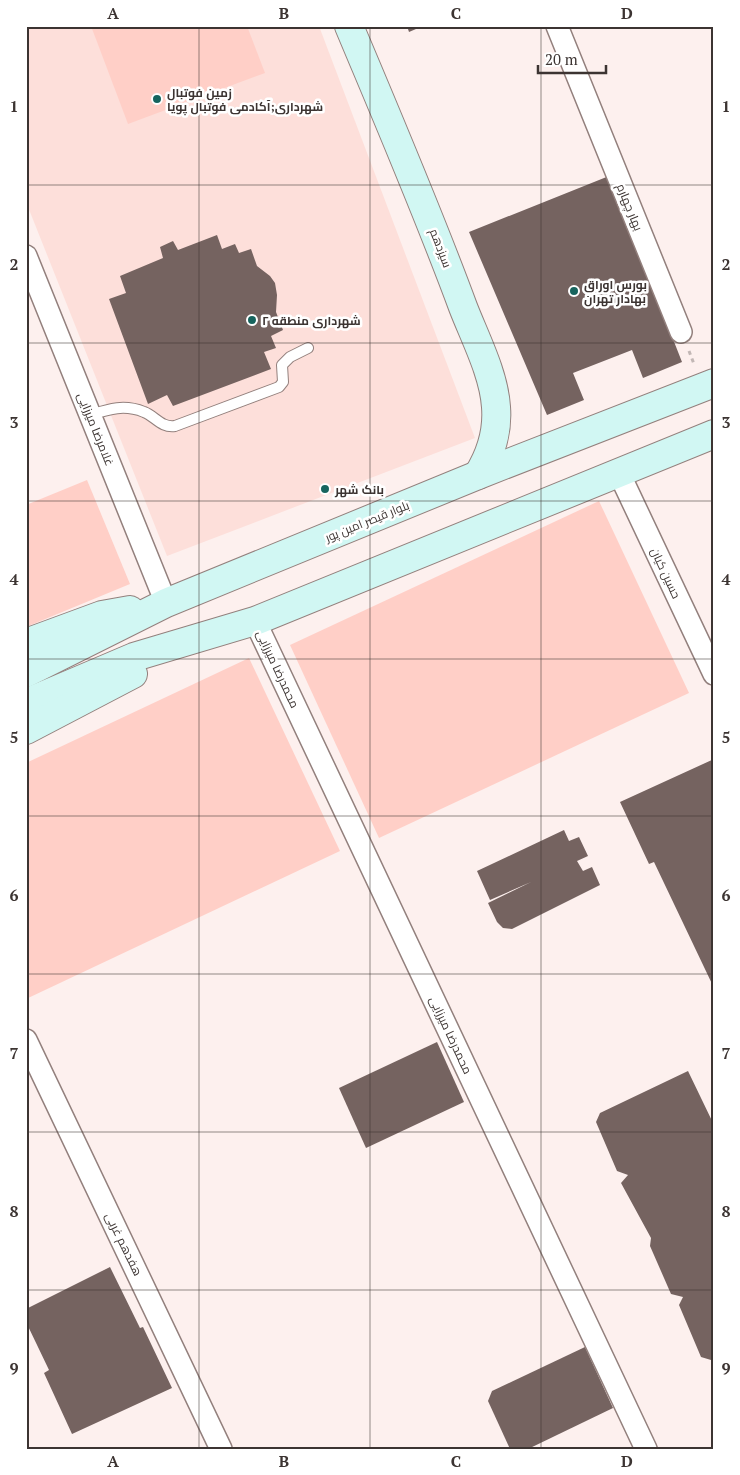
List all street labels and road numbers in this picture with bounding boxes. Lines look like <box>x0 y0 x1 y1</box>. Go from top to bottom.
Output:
street label: بهار چهارم <box>612 181 646 234</box>
street label: سیزدهم <box>426 226 455 270</box>
street label: غلامرضا میرزایی <box>74 390 118 468</box>
street label: بلوار قیصر امین پور <box>322 497 412 547</box>
street label: حسین کیان <box>648 545 684 601</box>
street label: محمدرضا میرزایی <box>253 628 303 710</box>
street label: محمدرضا میرزایی <box>426 994 476 1076</box>
street label: هفدهم غربی <box>101 1210 146 1279</box>

